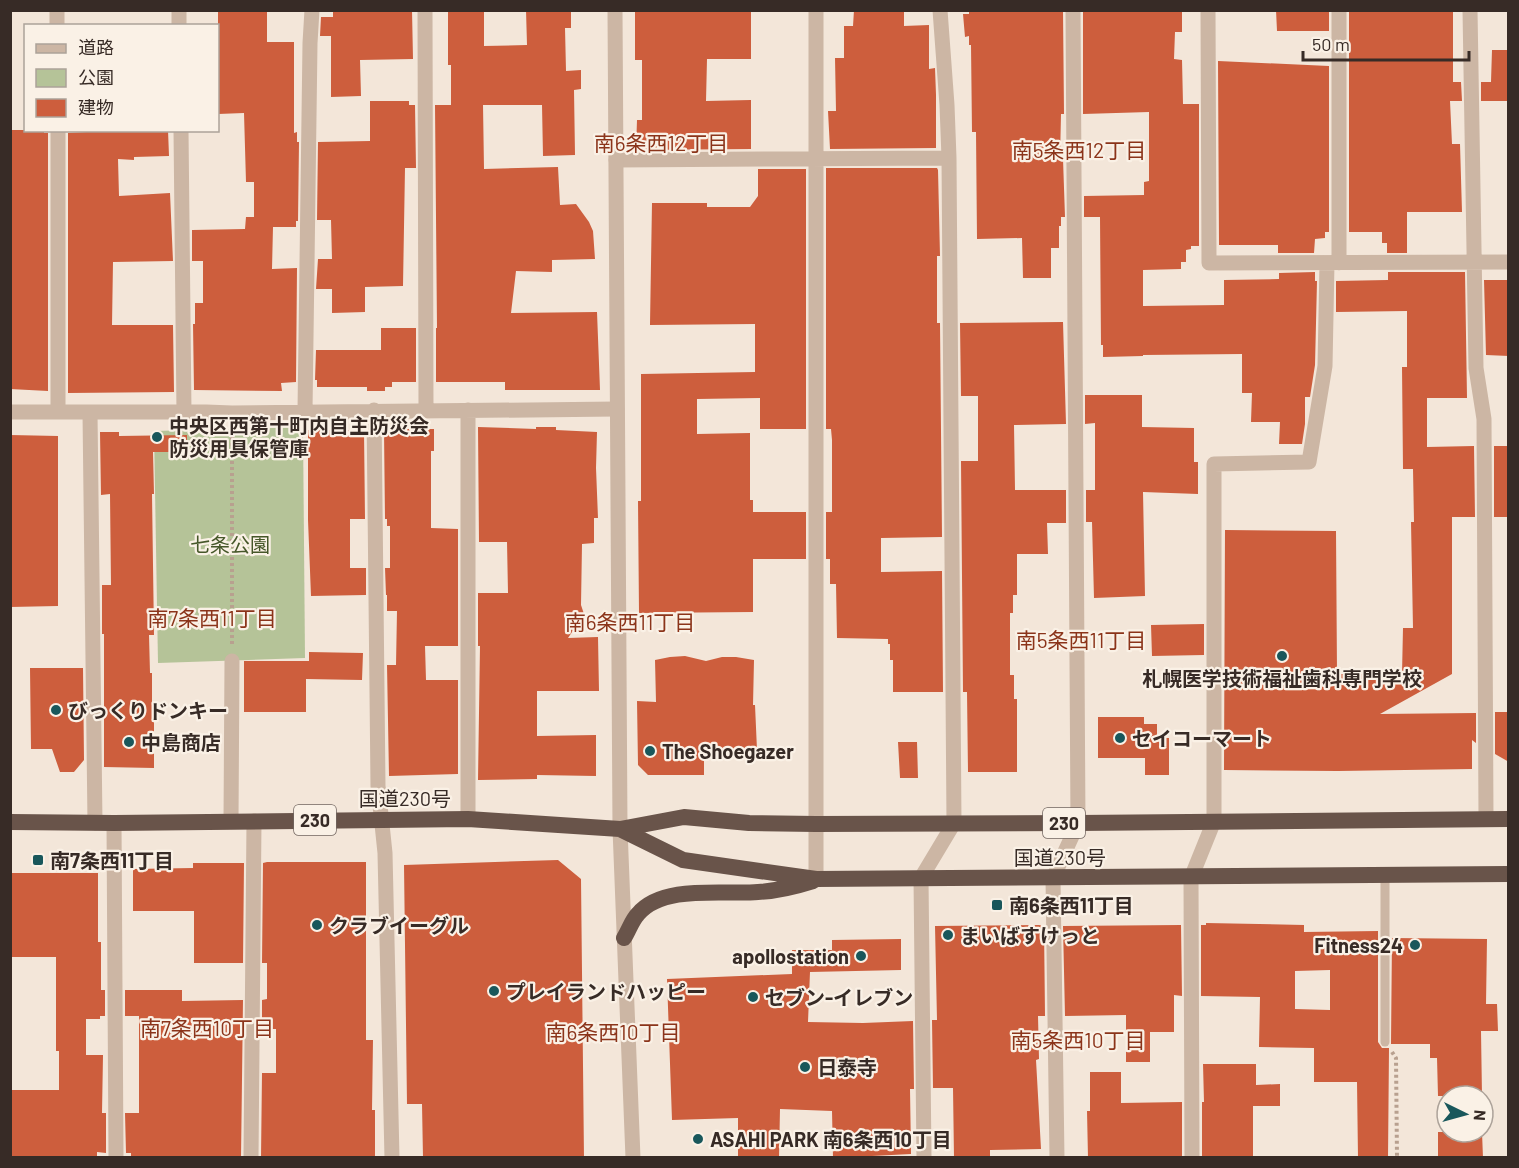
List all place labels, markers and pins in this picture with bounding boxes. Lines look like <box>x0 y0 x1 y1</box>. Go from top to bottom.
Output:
place label: 中央区西第十町内自主防災会 防災用具保管庫 <box>169 413 429 460</box>
marker: 中央区西第十町内自主防災会 防災用具保管庫 <box>150 430 164 444</box>
marker: 札幌医学技術福祉歯科専門学校 <box>1275 649 1289 663</box>
place label: 札幌医学技術福祉歯科専門学校 <box>1142 666 1422 690</box>
place label: びっくりドンキー <box>68 698 228 722</box>
marker: びっくりドンキー <box>49 703 63 717</box>
place label: セイコーマート <box>1132 726 1272 750</box>
place label: 中島商店 <box>141 730 221 754</box>
marker: セイコーマート <box>1113 731 1127 745</box>
marker: 中島商店 <box>122 735 136 749</box>
place label: The Shoegazer <box>662 739 794 763</box>
marker: The Shoegazer <box>643 744 657 758</box>
place label: 南7条西11丁目 <box>50 848 174 872</box>
marker: 南7条西11丁目 <box>31 853 45 867</box>
place label: 南6条西11丁目 <box>1009 893 1134 917</box>
marker: 南6条西11丁目 <box>990 898 1004 912</box>
place label: クラブイーグル <box>329 913 469 937</box>
marker: クラブイーグル <box>310 918 324 932</box>
place label: まいばすけっと <box>960 923 1100 947</box>
marker: まいばすけっと <box>941 928 955 942</box>
place label: Fitness24 <box>1314 933 1403 957</box>
marker: Fitness24 <box>1408 938 1422 952</box>
place label: apollostation <box>732 944 849 968</box>
marker: apollostation <box>854 949 868 963</box>
place label: プレイランドハッピー <box>506 979 706 1003</box>
marker: プレイランドハッピー <box>487 984 501 998</box>
place label: セブン-イレブン <box>765 985 913 1009</box>
marker: セブン-イレブン <box>746 990 760 1004</box>
place label: 日泰寺 <box>817 1055 877 1079</box>
marker: 日泰寺 <box>798 1060 812 1074</box>
place label: ASAHI PARK 南6条西10丁目 <box>710 1127 952 1151</box>
marker: ASAHI PARK 南6条西10丁目 <box>691 1132 705 1146</box>

